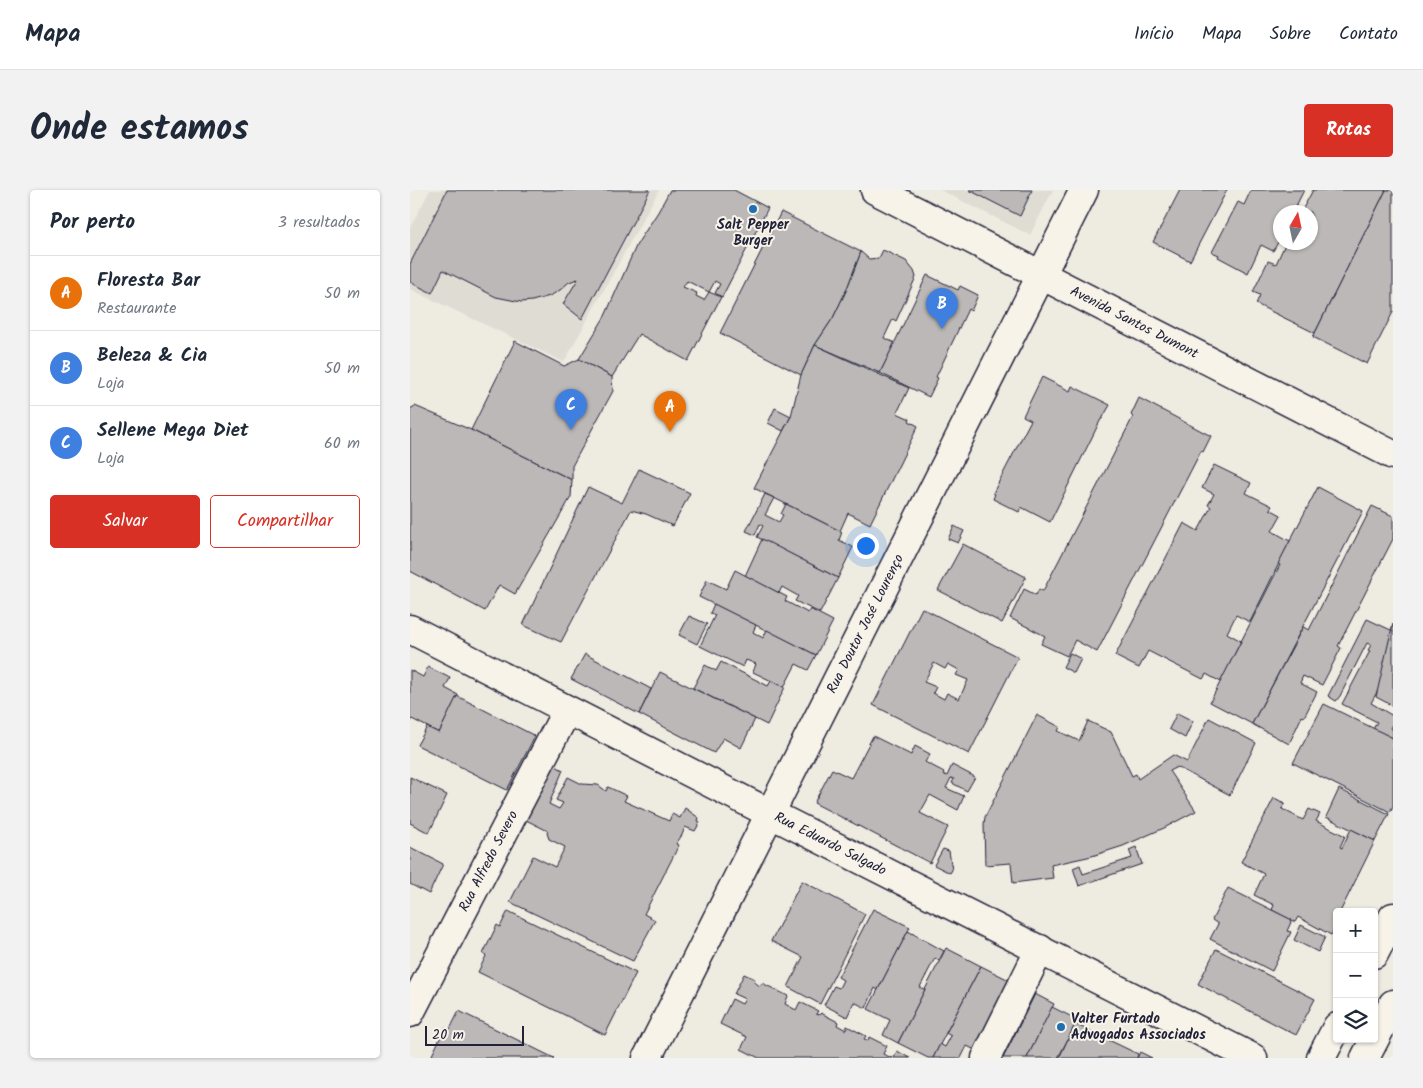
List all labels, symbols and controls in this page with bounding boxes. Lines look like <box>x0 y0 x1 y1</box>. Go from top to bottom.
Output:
text: Mapa <box>25 15 81 54</box>
text: Início <box>1134 20 1174 49</box>
text: Mapa <box>1202 20 1242 49</box>
text: Sobre <box>1270 20 1311 49</box>
text: Contato <box>1339 20 1398 49</box>
text: Onde estamos <box>30 102 249 158</box>
button: Rotas <box>1304 104 1393 157</box>
marker: Salt Pepper Burger <box>747 203 759 215</box>
north arrow <box>1273 205 1318 250</box>
text: Por perto <box>50 206 135 239</box>
text: 3 resultados <box>278 210 360 235</box>
place label: Salt Pepper Burger <box>717 214 790 252</box>
text: Floresta Bar <box>97 266 200 296</box>
street label: Avenida Santos Dumont <box>1066 280 1203 365</box>
text: A <box>61 281 71 306</box>
text: 50 m <box>324 281 360 306</box>
pin: B <box>926 288 958 329</box>
text: Restaurante <box>97 296 176 321</box>
text: Beleza & Cia <box>97 341 207 371</box>
text: B <box>61 356 71 381</box>
text: 50 m <box>324 356 360 381</box>
text: Loja <box>97 371 125 396</box>
pin: C <box>555 389 587 430</box>
pin: A <box>654 391 686 432</box>
text: Sellene Mega Diet <box>97 416 248 446</box>
text: C <box>61 431 71 456</box>
text: 60 m <box>324 431 360 456</box>
text: Loja <box>97 446 125 471</box>
button: Salvar <box>50 495 200 548</box>
button: Compartilhar <box>210 495 360 548</box>
your location <box>853 533 879 559</box>
street label: Rua Doutor José Lourenço <box>821 550 910 697</box>
street label: Rua Eduardo Salgado <box>770 806 890 882</box>
street label: Rua Alfredo Severo <box>453 807 524 916</box>
map controls <box>1333 908 1378 1043</box>
button: + <box>1333 908 1378 953</box>
button: − <box>1333 953 1378 998</box>
button: layers <box>1333 998 1378 1043</box>
place label: Valter Furtado Advogados Associados <box>1071 1008 1206 1046</box>
marker: Valter Furtado Advogados Associados <box>1055 1021 1067 1033</box>
scale bar <box>425 1023 524 1046</box>
text: 20 m <box>432 1024 464 1046</box>

